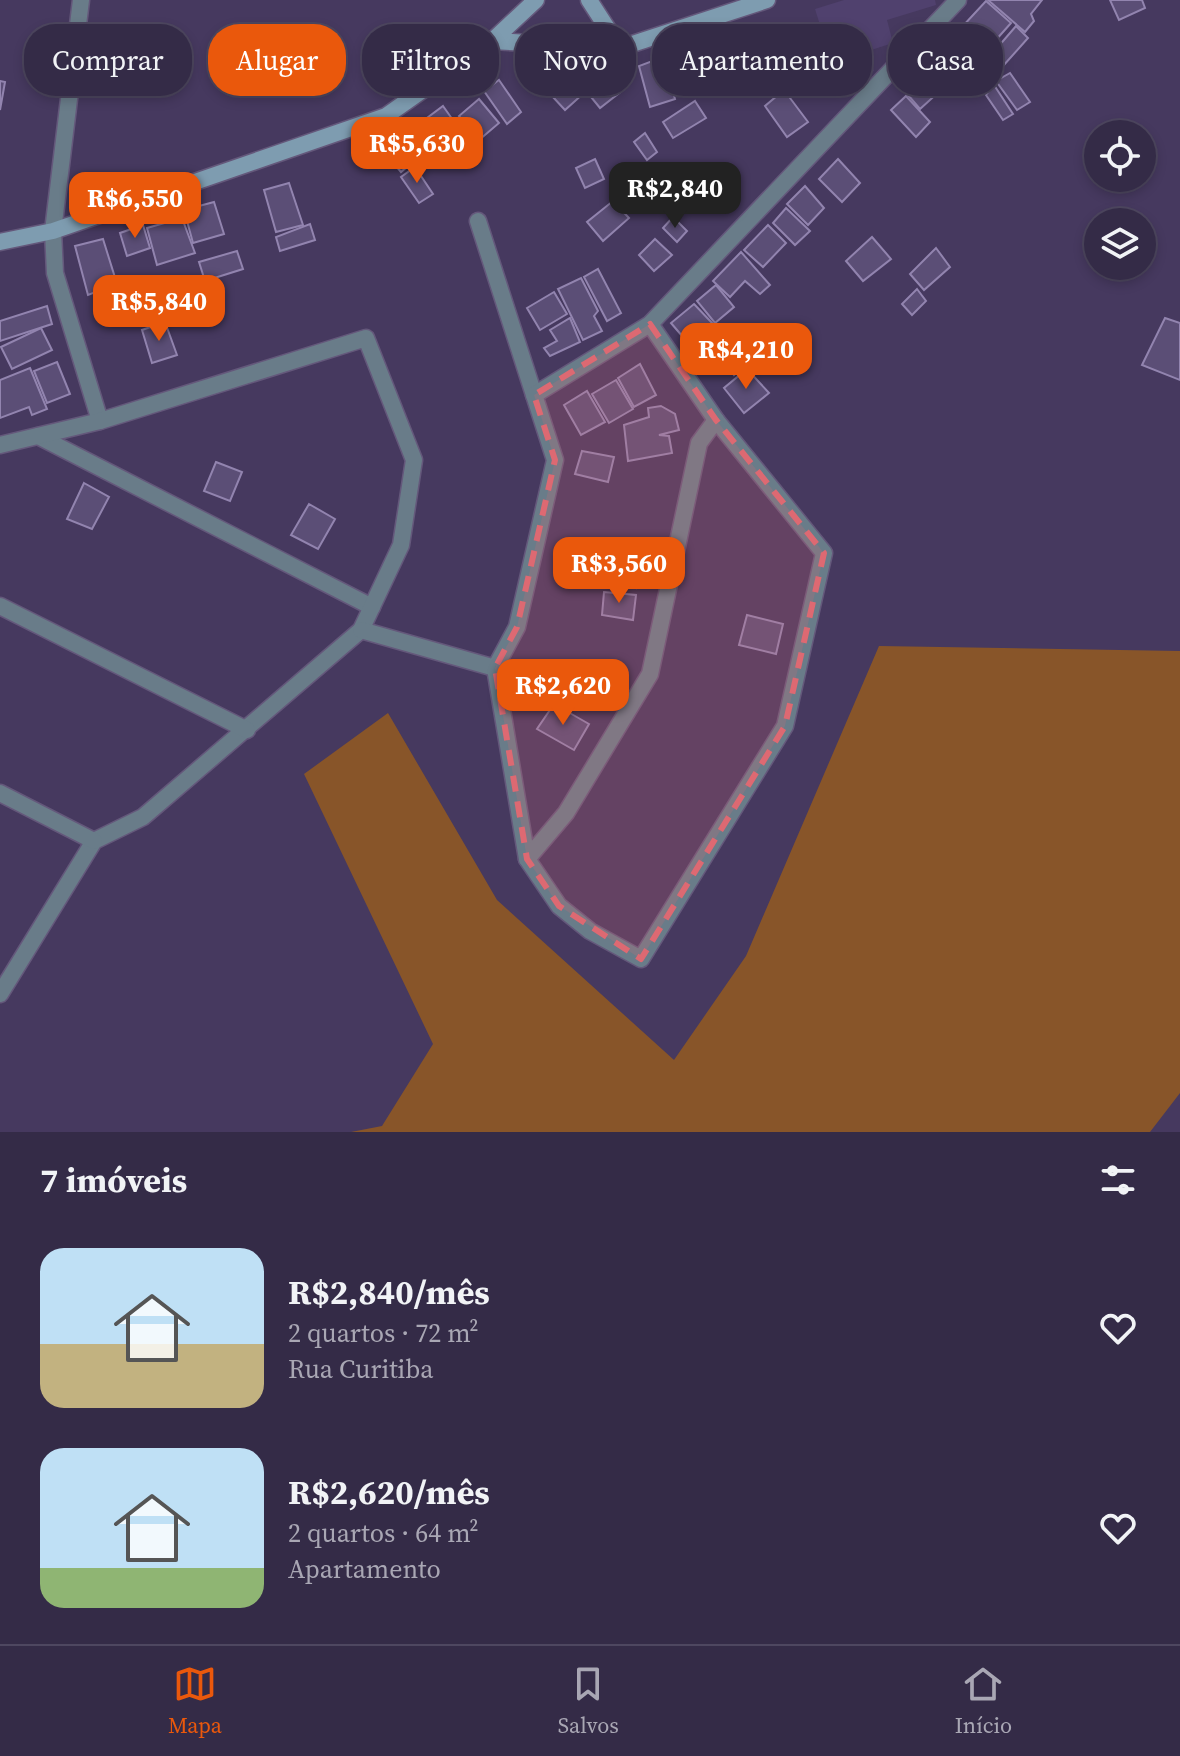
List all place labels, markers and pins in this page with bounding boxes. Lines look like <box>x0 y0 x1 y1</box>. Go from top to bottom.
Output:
pin: R$5,630 <box>343 117 491 185</box>
pin: R$2,840 <box>601 162 749 230</box>
pin: R$6,550 <box>61 172 209 240</box>
pin: R$5,840 <box>85 275 233 343</box>
pin: R$4,210 <box>672 323 820 391</box>
pin: R$3,560 <box>545 537 693 605</box>
pin: R$2,620 <box>489 659 637 727</box>

